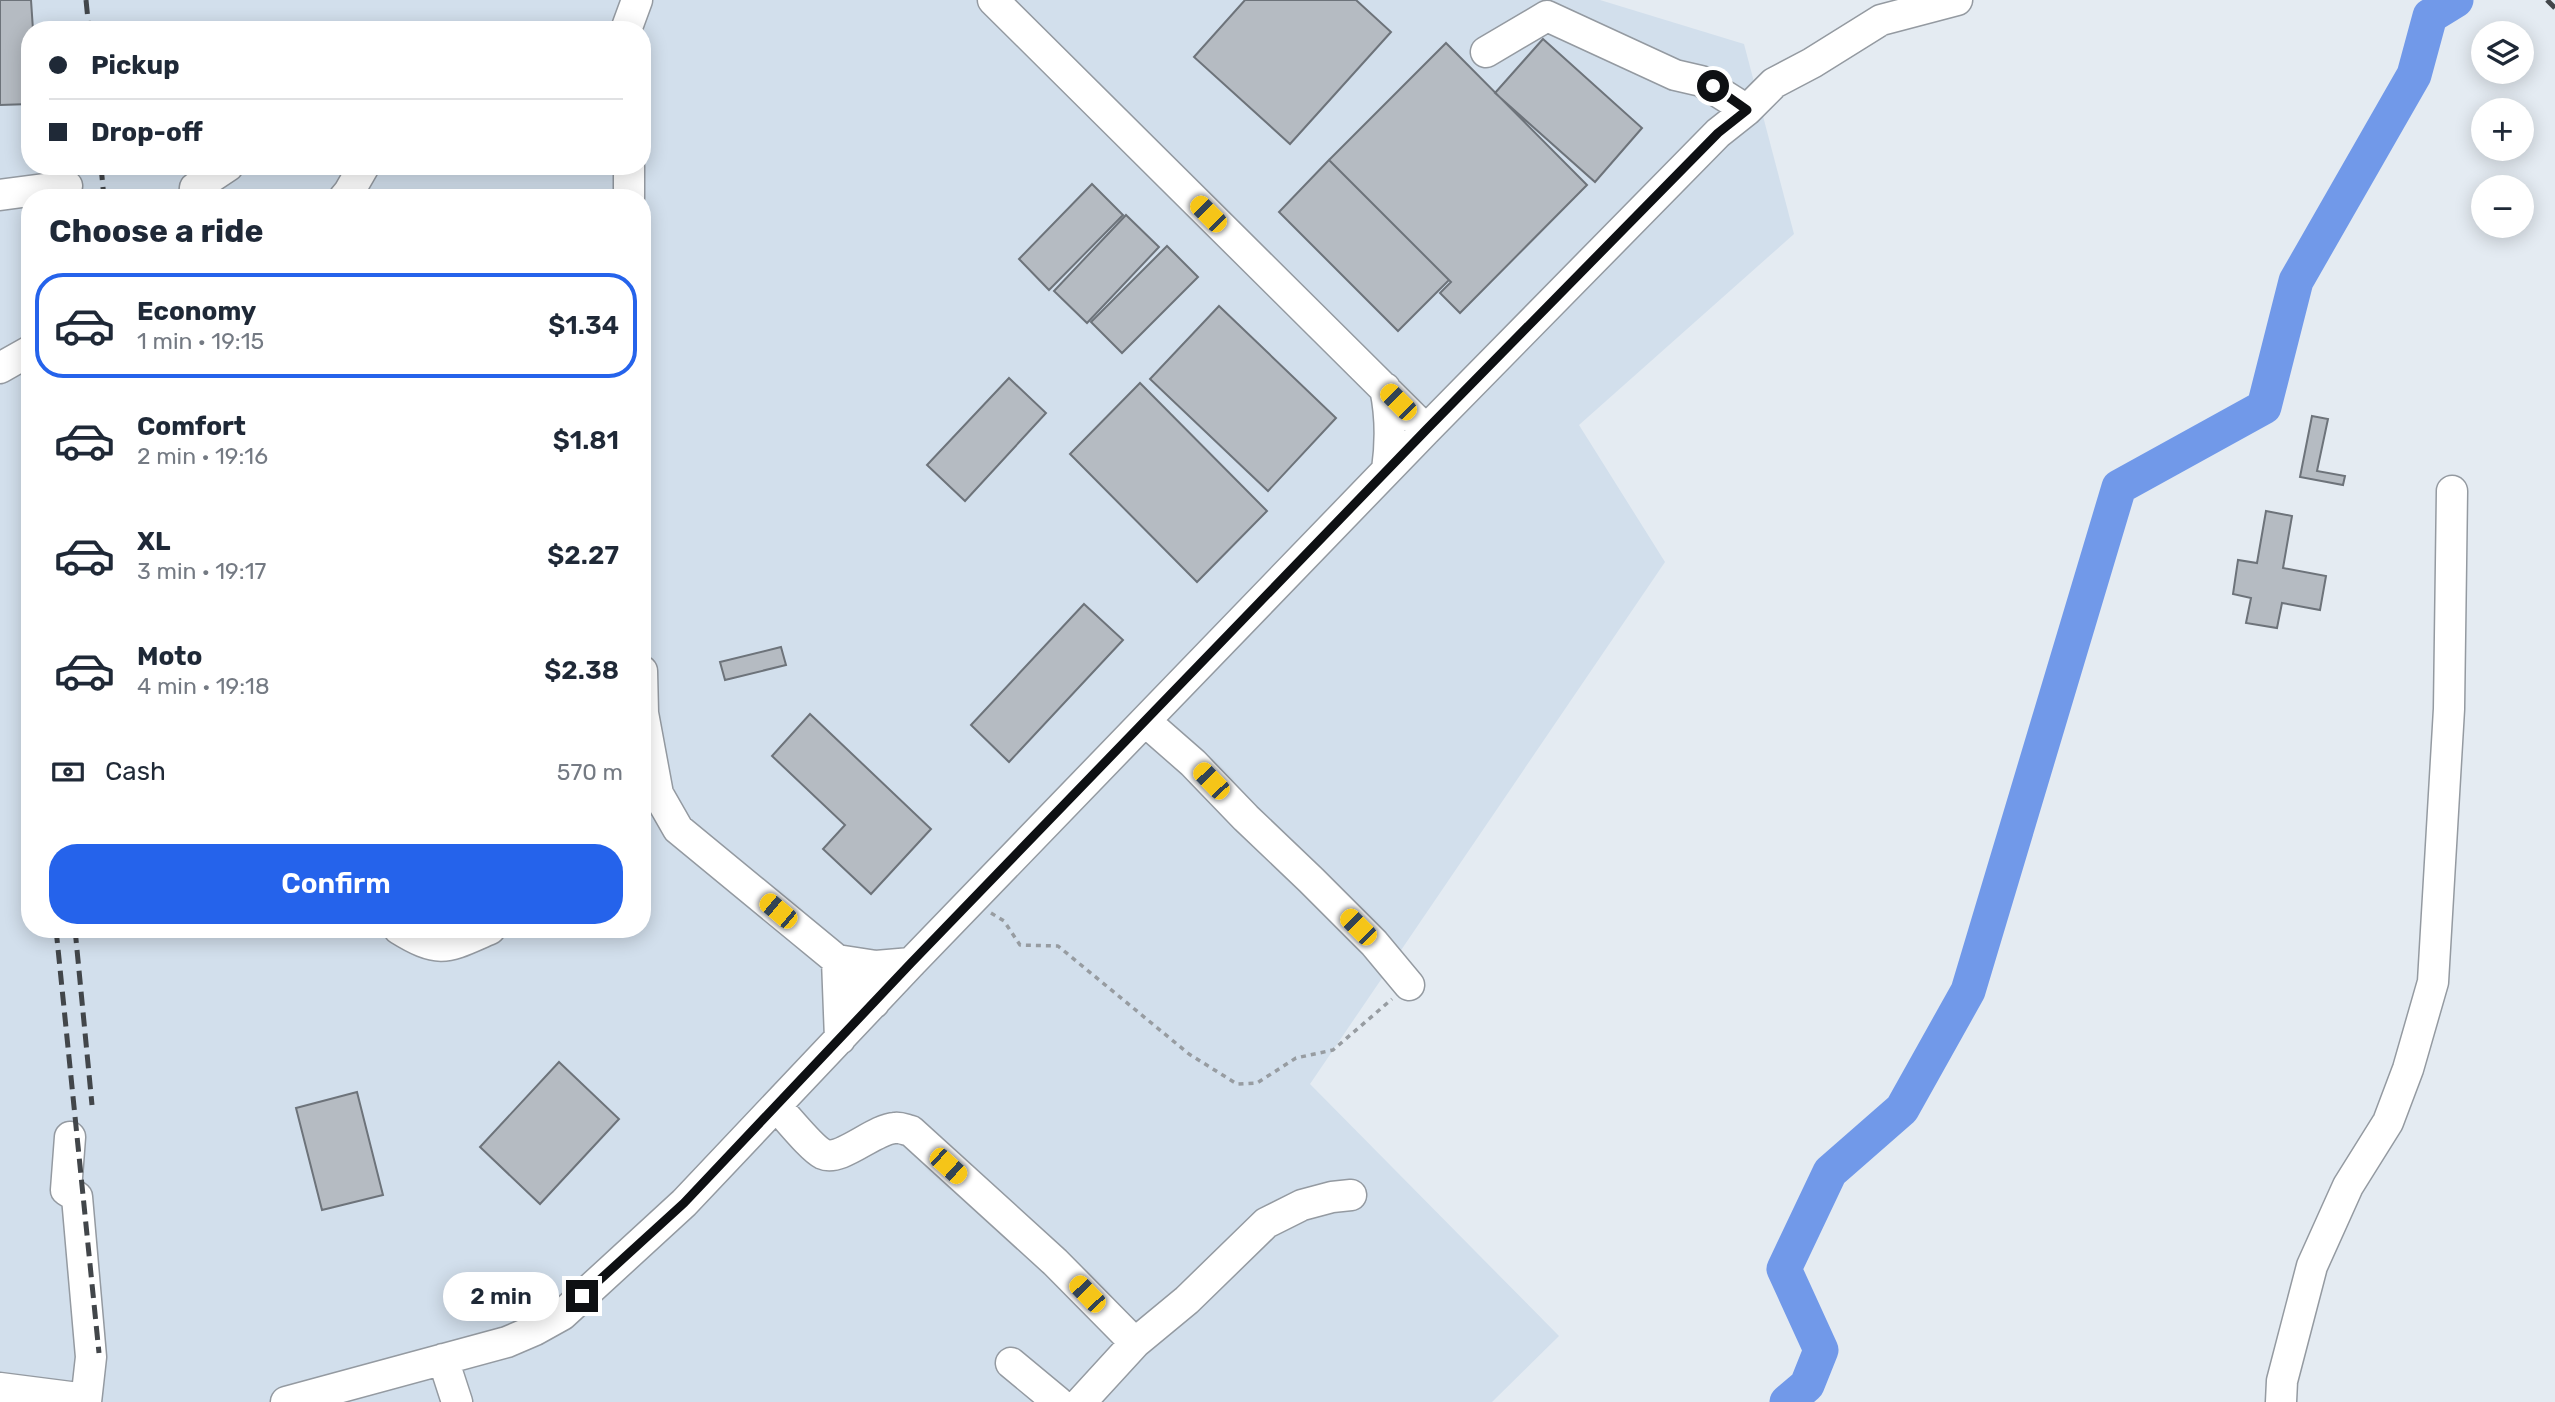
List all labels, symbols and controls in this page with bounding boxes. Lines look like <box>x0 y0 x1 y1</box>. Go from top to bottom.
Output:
map controls <box>2471 21 2534 238</box>
button: layers <box>2471 21 2534 84</box>
text: Pickup <box>91 50 180 81</box>
route start <box>1697 70 1729 102</box>
button: + <box>2471 98 2534 161</box>
text: Drop-off <box>91 117 203 148</box>
button: − <box>2471 175 2534 238</box>
car <box>1186 192 1231 236</box>
text: Choose a ride <box>49 212 263 250</box>
icon: car <box>53 294 116 357</box>
text: Economy <box>137 296 256 327</box>
text: $1.34 <box>548 310 619 341</box>
text: 1 min · 19:15 <box>137 327 264 355</box>
car <box>1376 380 1421 424</box>
icon: car <box>53 409 116 472</box>
text: Comfort <box>137 411 246 442</box>
text: $1.81 <box>553 425 619 456</box>
text: 2 min · 19:16 <box>137 442 268 470</box>
icon: car <box>53 524 116 587</box>
text: XL <box>137 526 170 557</box>
text: $2.27 <box>547 540 619 571</box>
text: 3 min · 19:17 <box>137 557 266 585</box>
icon: car <box>53 639 116 702</box>
text: Moto <box>137 641 202 672</box>
text: $2.38 <box>544 655 619 686</box>
text: 4 min · 19:18 <box>137 672 270 700</box>
icon: cash <box>49 753 87 791</box>
text: Cash <box>105 756 166 787</box>
text: 570 m <box>557 758 623 786</box>
car <box>1189 759 1234 803</box>
button: Confirm <box>49 844 623 924</box>
car <box>756 889 801 933</box>
car <box>1336 905 1381 949</box>
car <box>926 1144 971 1188</box>
callout: 2 min <box>442 1272 558 1320</box>
car <box>1065 1272 1110 1316</box>
route end <box>566 1280 598 1312</box>
text: 2 min <box>470 1282 532 1310</box>

